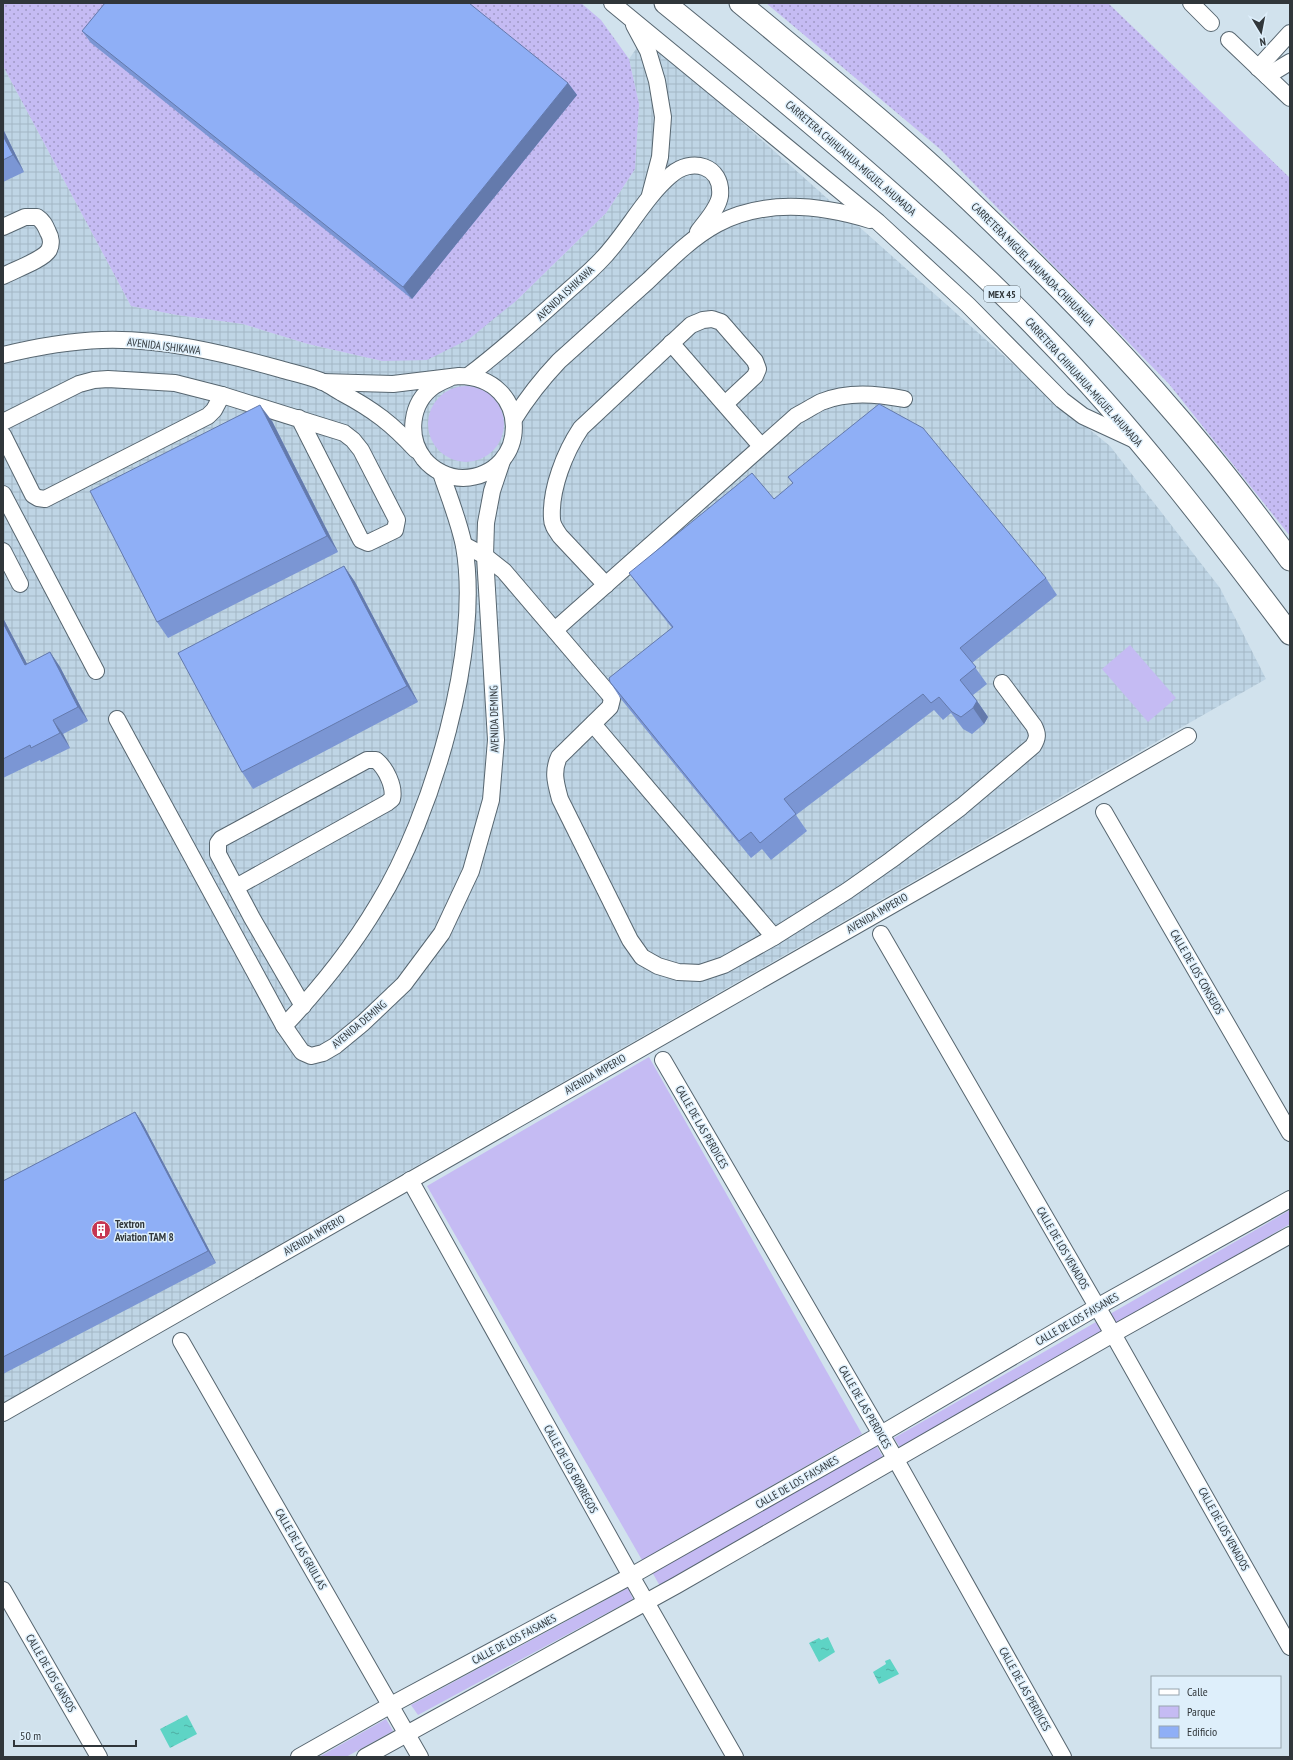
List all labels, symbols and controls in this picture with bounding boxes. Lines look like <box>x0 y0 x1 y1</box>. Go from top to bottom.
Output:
north arrow <box>1241 12 1281 52</box>
text: N <box>1259 34 1267 49</box>
street label: CARRETERA CHIHUAHUA-MIGUEL AHUMADA <box>783 97 920 219</box>
street label: CARRETERA MIGUEL AHUMADA-CHIHUAHUA <box>968 199 1098 329</box>
street label: AVENIDA ISHIKAWA <box>533 262 597 323</box>
road number: MEX 45 <box>984 286 1020 302</box>
street label: CARRETERA CHIHUAHUA-MIGUEL AHUMADA <box>1022 315 1146 450</box>
street label: AVENIDA ISHIKAWA <box>126 335 202 358</box>
street label: AVENIDA DEMING <box>486 685 502 753</box>
street label: AVENIDA IMPERIO <box>844 890 910 936</box>
street label: CALLE DE LOS CONSEJOS <box>1167 927 1227 1017</box>
street label: AVENIDA DEMING <box>329 997 389 1051</box>
street label: AVENIDA IMPERIO <box>562 1051 628 1097</box>
street label: CALLE DE LAS PERDICES <box>673 1083 732 1171</box>
street label: CALLE DE LOS VENADOS <box>1034 1204 1093 1292</box>
street label: AVENIDA IMPERIO <box>281 1212 347 1258</box>
place label: Textron Aviation TAM 8 <box>114 1217 174 1244</box>
building icon: Textron Aviation TAM 8 <box>90 1219 112 1241</box>
street label: CALLE DE LOS FAISANES <box>1033 1289 1121 1348</box>
street label: CALLE DE LAS PERDICES <box>836 1363 895 1451</box>
street label: CALLE DE LOS BORREGOS <box>541 1422 601 1516</box>
street label: CALLE DE LOS FAISANES <box>753 1452 841 1511</box>
street label: CALLE DE LOS VENADOS <box>1195 1485 1253 1573</box>
street label: CALLE DE LAS GRULLAS <box>272 1506 330 1592</box>
street label: CALLE DE LOS FAISANES <box>469 1611 559 1667</box>
street label: CALLE DE LOS GANSOS <box>23 1631 79 1715</box>
street label: CALLE DE LAS PERDICES <box>996 1645 1054 1734</box>
legend <box>1151 1676 1281 1748</box>
text: Calle <box>1187 1684 1208 1699</box>
text: Parque <box>1187 1704 1216 1719</box>
scale bar <box>14 1722 136 1748</box>
text: Edificio <box>1187 1724 1217 1739</box>
text: 50 m <box>20 1728 41 1743</box>

